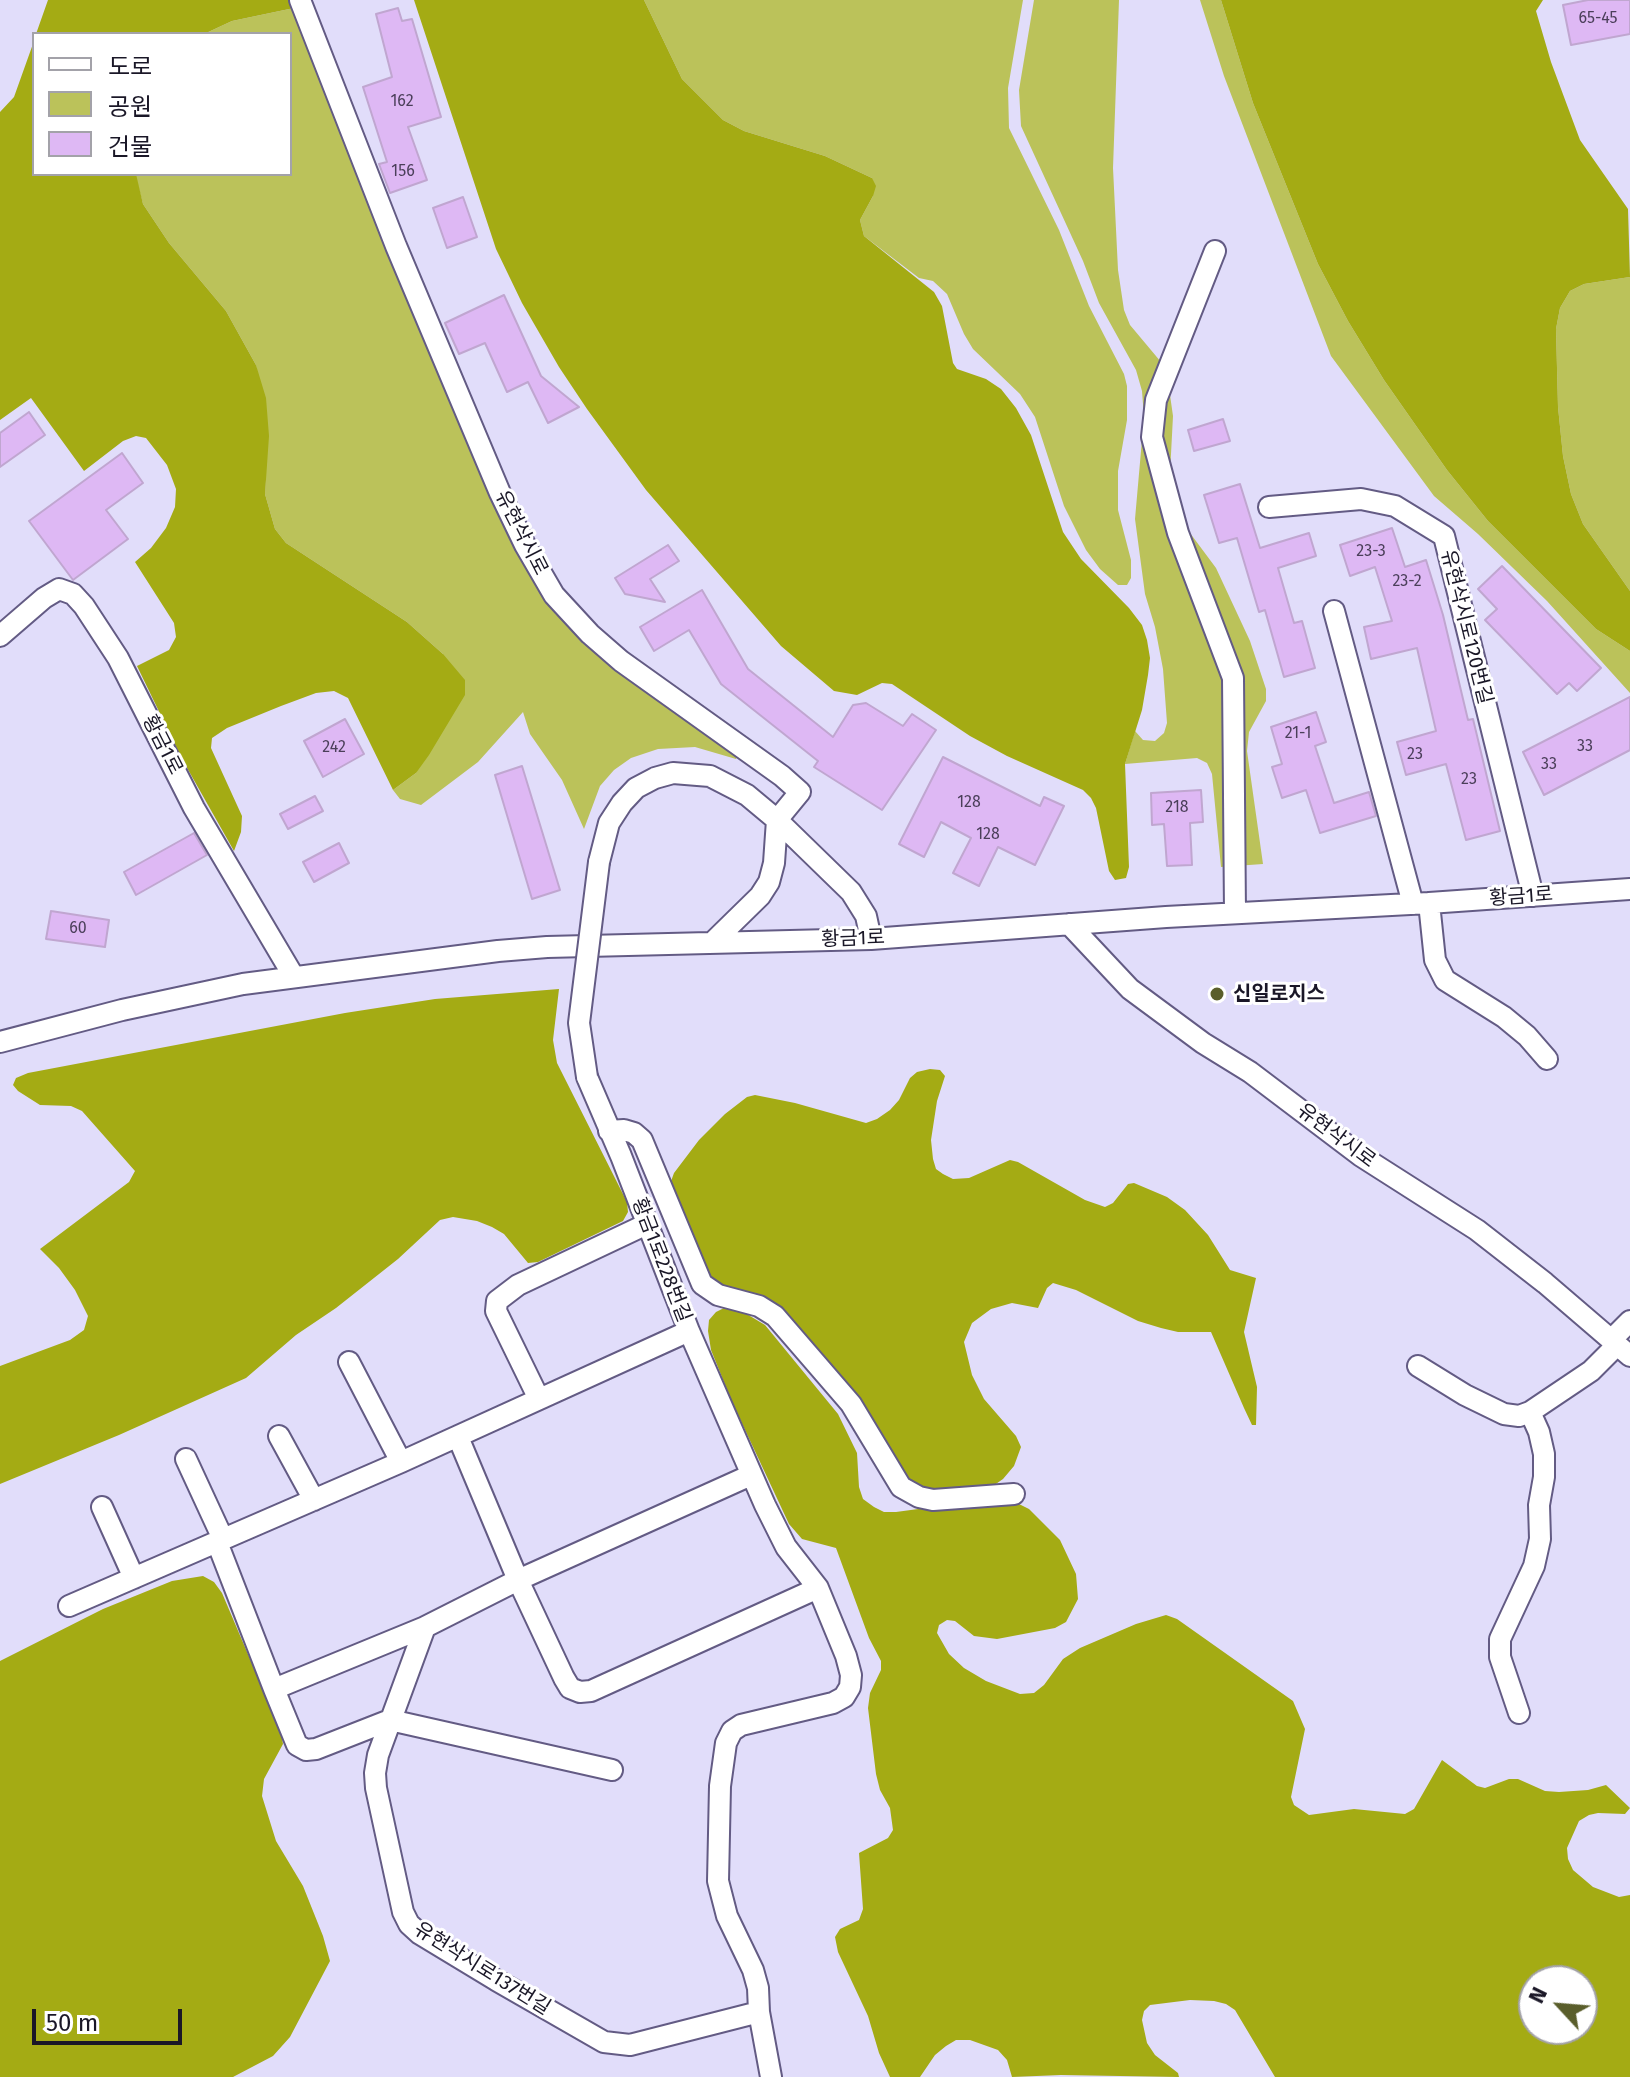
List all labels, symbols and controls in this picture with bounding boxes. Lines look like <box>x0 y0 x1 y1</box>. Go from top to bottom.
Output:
house number: 65-45 <box>1578 9 1618 29</box>
legend <box>32 32 292 176</box>
text: 도로 <box>108 53 152 81</box>
house number: 162 <box>390 92 414 112</box>
text: 공원 <box>108 93 152 121</box>
text: 건물 <box>108 133 152 161</box>
house number: 156 <box>391 162 415 182</box>
street label: 유현삭시로 <box>489 487 553 579</box>
house number: 23-3 <box>1356 542 1386 562</box>
street label: 유현삭시로120번길 <box>1435 547 1497 707</box>
house number: 23-2 <box>1392 572 1422 592</box>
street label: 황금1로 <box>137 711 187 779</box>
house number: 21-1 <box>1285 724 1311 744</box>
house number: 33 <box>1577 737 1593 757</box>
house number: 242 <box>322 738 346 758</box>
house number: 23 <box>1407 745 1423 765</box>
house number: 33 <box>1541 755 1557 775</box>
house number: 23 <box>1461 770 1477 790</box>
house number: 128 <box>957 793 981 813</box>
house number: 218 <box>1165 798 1189 818</box>
house number: 128 <box>976 825 1000 845</box>
street label: 황금1로 <box>1488 883 1554 911</box>
house number: 60 <box>69 919 87 939</box>
street label: 황금1로 <box>821 926 885 952</box>
place label: 신일로지스 <box>1233 982 1325 1006</box>
marker: 신일로지스 <box>1208 985 1226 1003</box>
street label: 유현삭시로 <box>1292 1099 1380 1173</box>
street label: 황금1로228번길 <box>626 1194 696 1326</box>
street label: 유현삭시로137번길 <box>409 1917 555 2021</box>
north arrow <box>1518 1965 1598 2045</box>
text: N <box>1522 1983 1553 2008</box>
scale bar <box>36 1993 186 2043</box>
text: 50 m <box>46 2009 98 2037</box>

